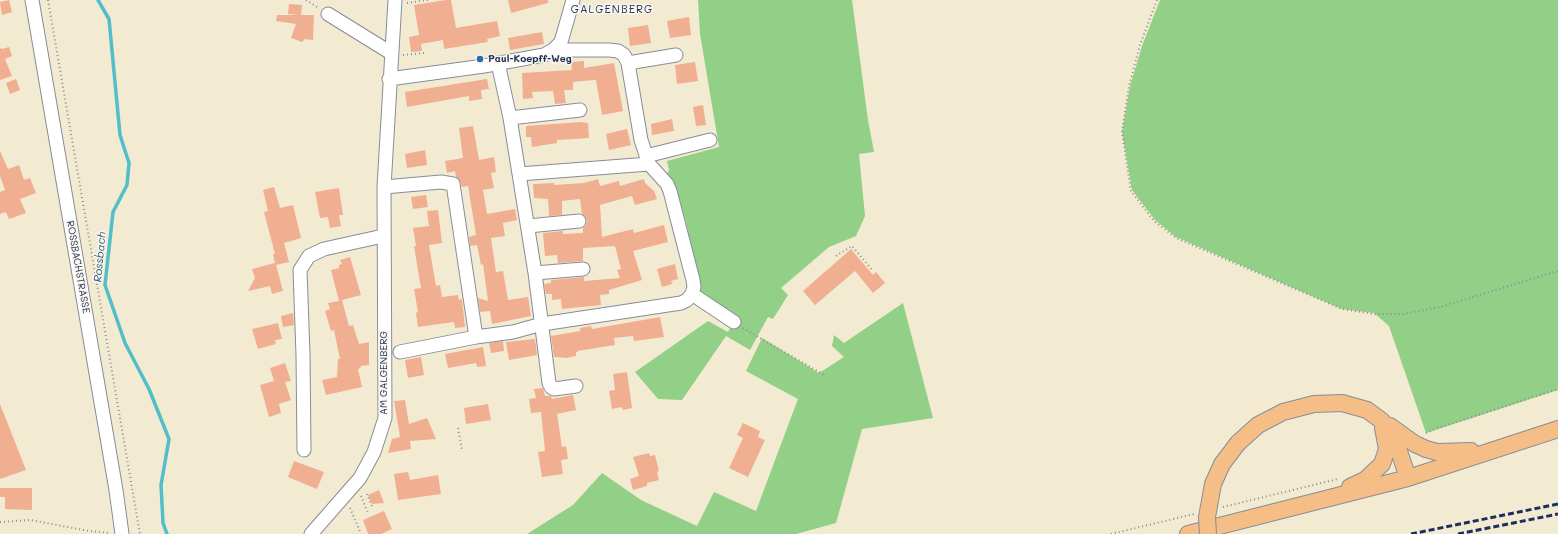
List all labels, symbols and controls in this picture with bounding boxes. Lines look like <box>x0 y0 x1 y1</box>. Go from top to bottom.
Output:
district label: GALGENBERG <box>571 3 653 17</box>
place label: Paul-Koepff-Weg <box>488 53 572 65</box>
marker: Paul-Koepff-Weg <box>475 54 485 64</box>
street label: ROSSBACHSTRASSE <box>64 220 92 314</box>
water label: Rossbach <box>91 231 109 283</box>
street label: AM GALGENBERG <box>378 331 390 415</box>

